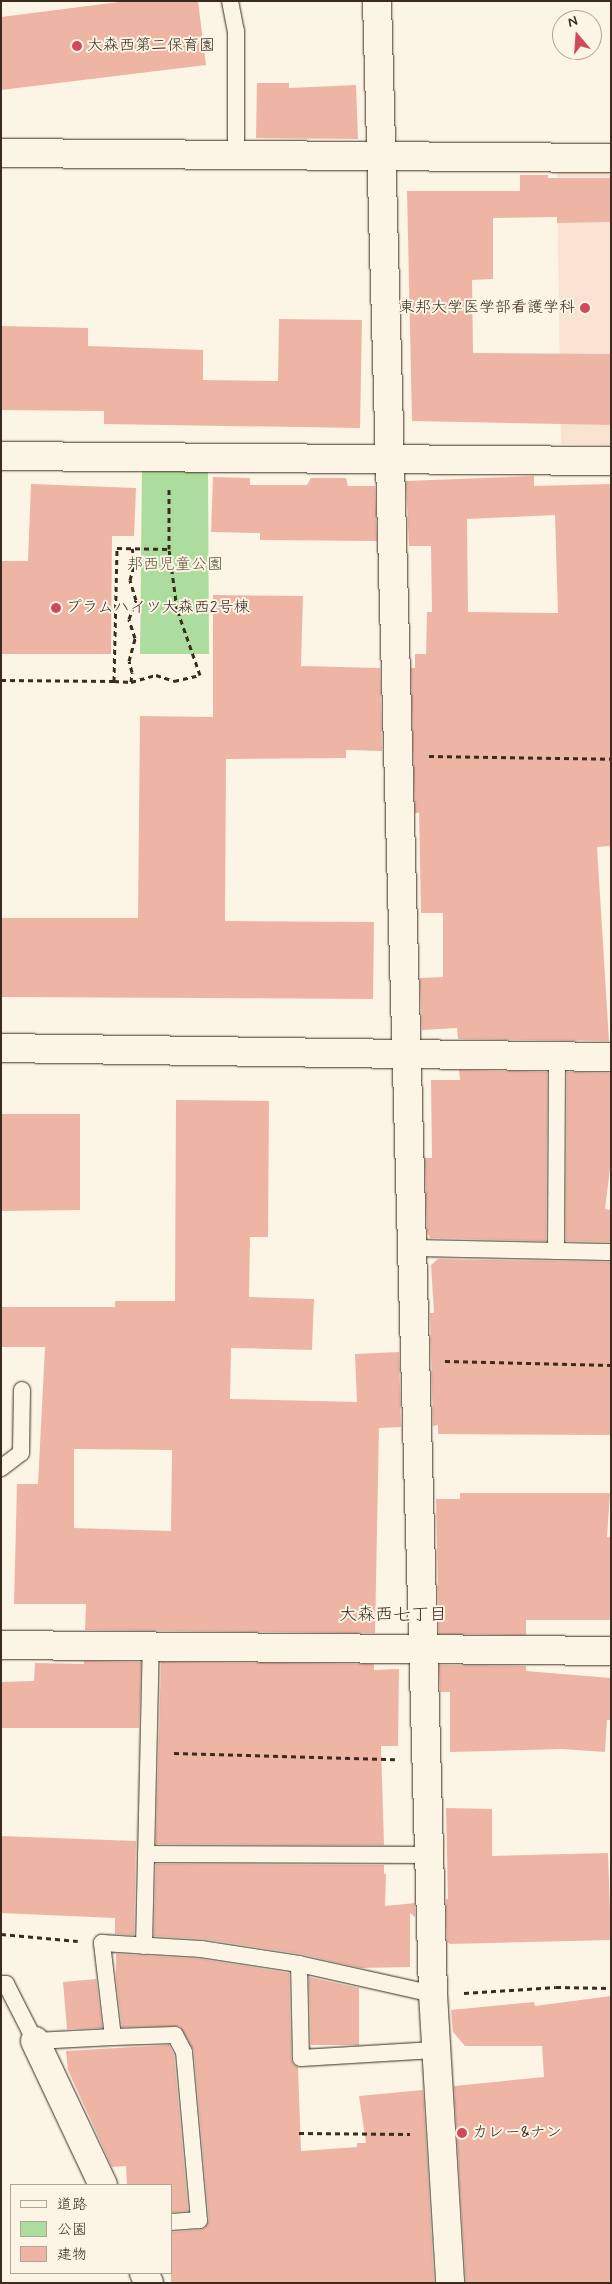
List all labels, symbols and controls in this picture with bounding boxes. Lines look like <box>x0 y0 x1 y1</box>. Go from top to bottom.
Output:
north arrow <box>552 10 602 60</box>
text: N <box>565 12 580 32</box>
place label: 大森西第二保育園 <box>87 36 215 56</box>
marker: 大森西第二保育園 <box>71 40 83 52</box>
place label: 東邦大学医学部看護学科 <box>399 298 575 318</box>
marker: 東邦大学医学部看護学科 <box>579 302 591 314</box>
park label: 邦西児童公園 <box>127 555 223 575</box>
place label: プラムハイツ大森西2号棟 <box>66 598 250 618</box>
marker: プラムハイツ大森西2号棟 <box>50 602 62 614</box>
district label: 大森西七丁目 <box>339 1604 447 1626</box>
place label: カレー&ナン <box>472 2123 562 2143</box>
marker: カレー&ナン <box>456 2127 468 2139</box>
legend <box>10 2184 172 2274</box>
text: 道路 <box>57 2195 87 2215</box>
text: 公園 <box>57 2220 87 2240</box>
text: 建物 <box>57 2245 87 2265</box>

